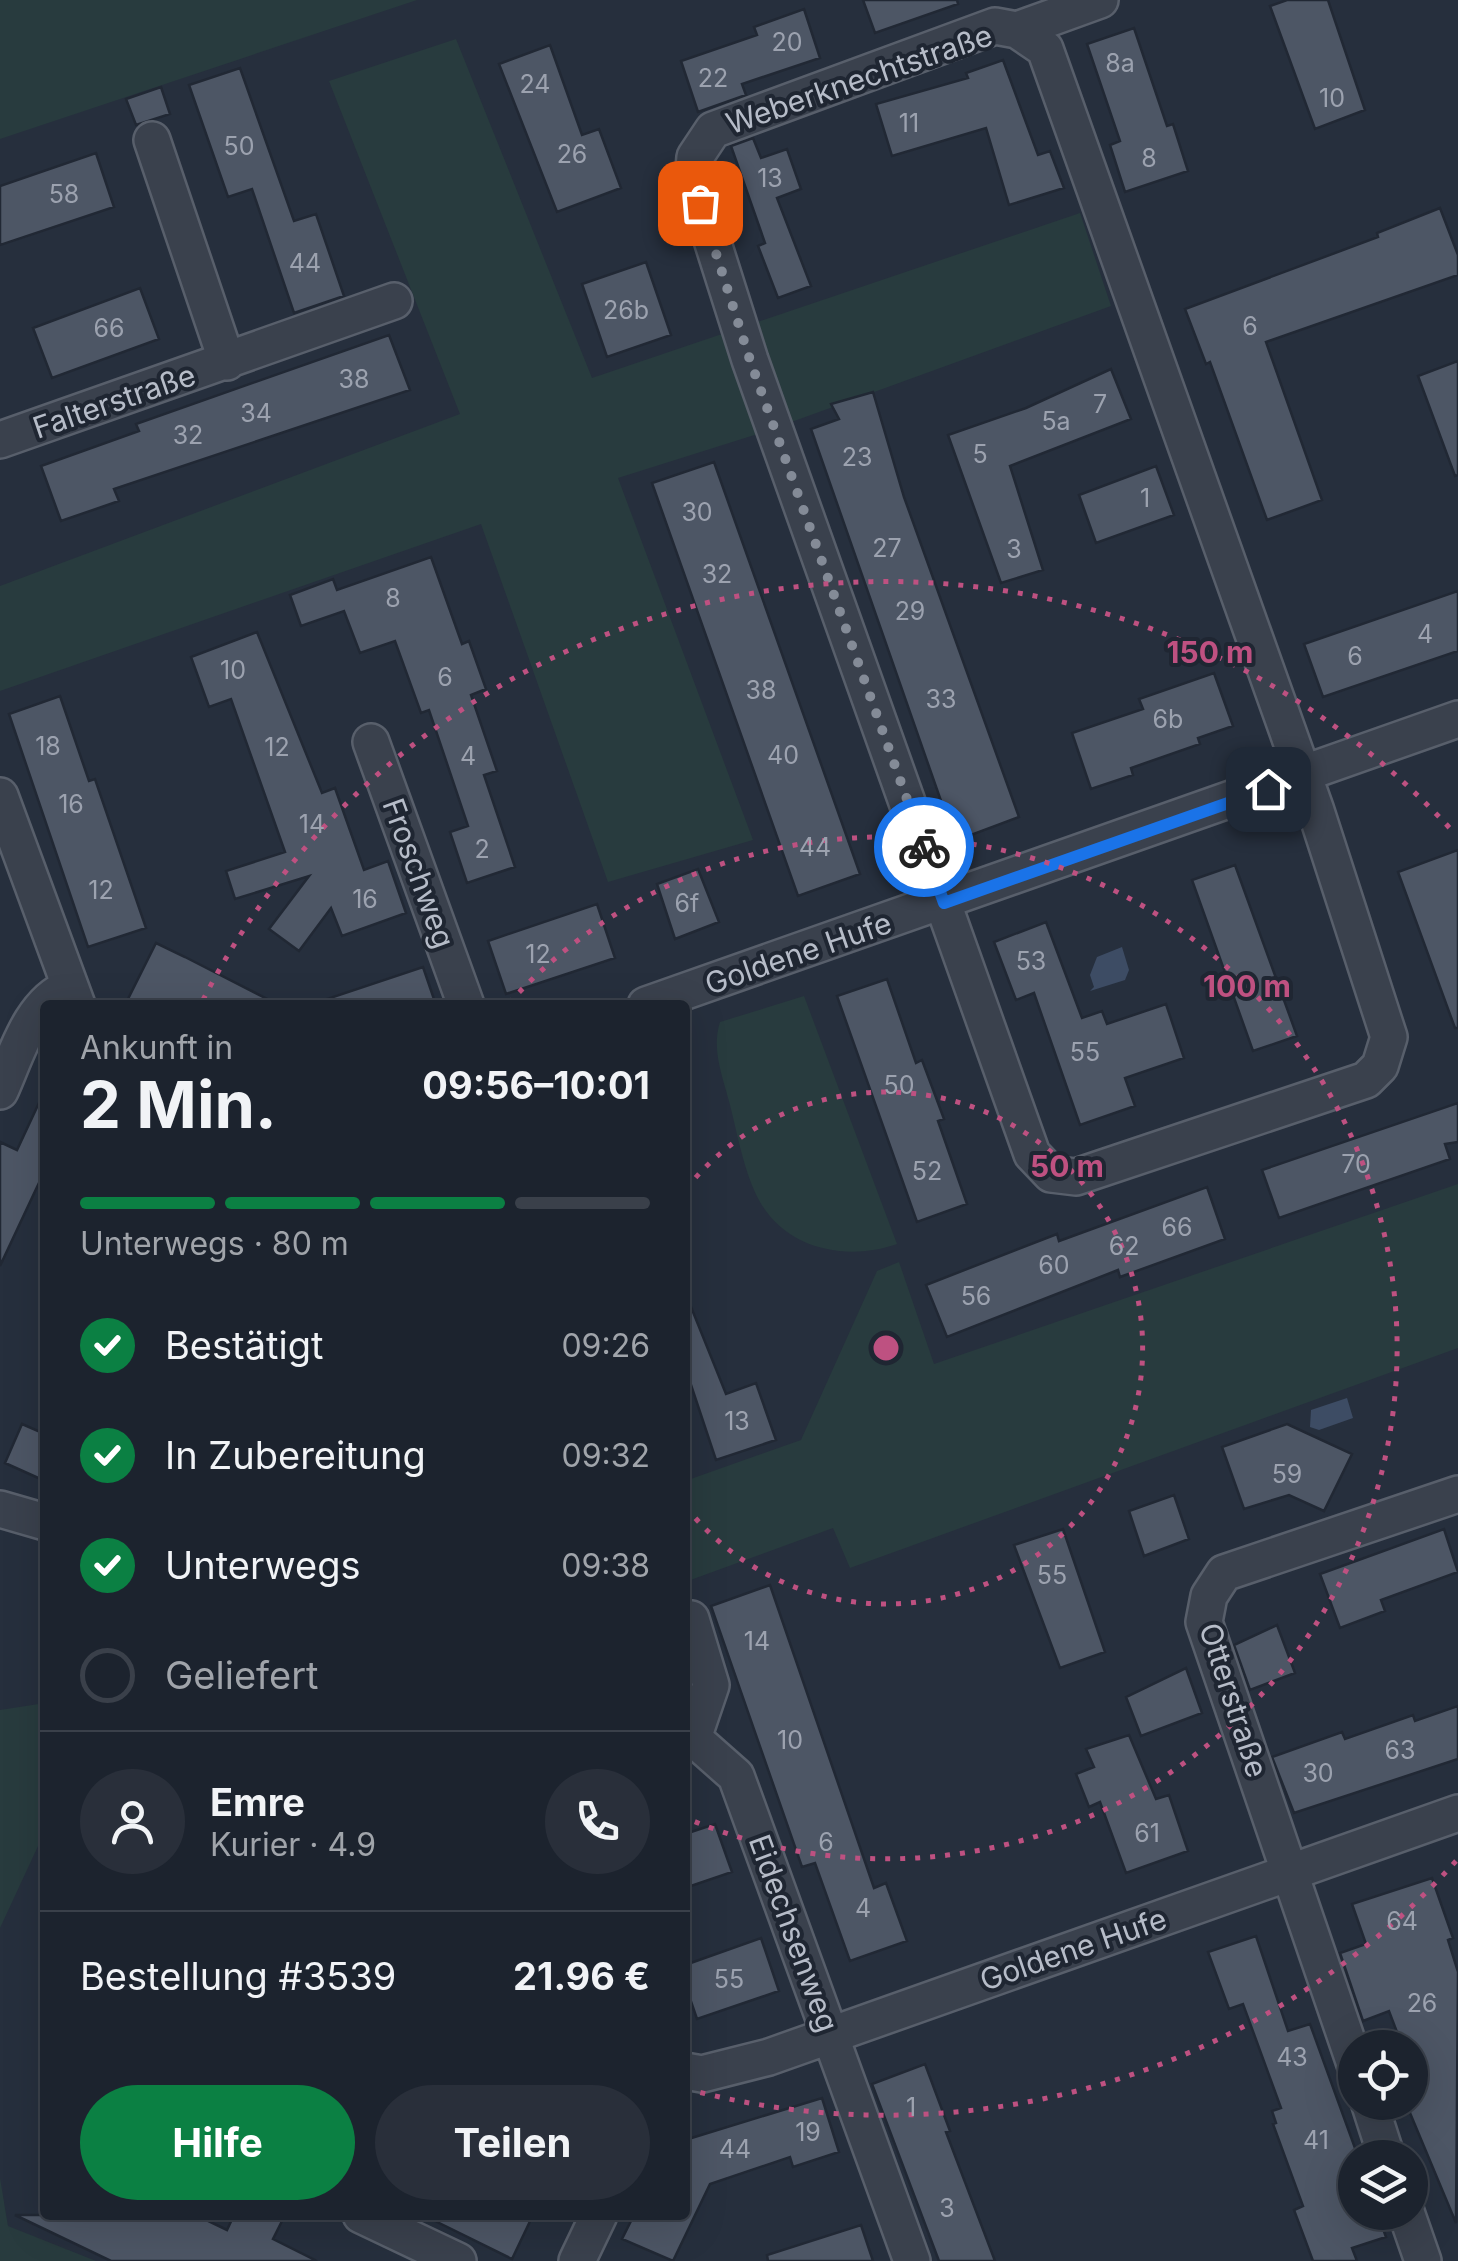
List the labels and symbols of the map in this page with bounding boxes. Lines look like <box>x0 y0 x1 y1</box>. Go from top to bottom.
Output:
street label: Weberknechtstraße <box>721 17 997 141</box>
house number: 20 <box>771 27 803 57</box>
house number: 8a <box>1105 48 1135 78</box>
house number: 22 <box>698 63 728 93</box>
house number: 24 <box>519 69 551 99</box>
house number: 10 <box>1319 83 1345 113</box>
house number: 11 <box>899 108 919 138</box>
house number: 50 <box>224 131 254 161</box>
house number: 26 <box>557 139 587 169</box>
house number: 8 <box>1141 143 1157 173</box>
pin <box>658 161 743 246</box>
house number: 13 <box>757 163 783 193</box>
house number: 58 <box>49 179 79 209</box>
house number: 44 <box>289 248 321 278</box>
house number: 26b <box>603 295 649 325</box>
house number: 6 <box>1242 311 1258 341</box>
house number: 66 <box>93 313 125 343</box>
street label: Falterstraße <box>28 356 200 446</box>
house number: 38 <box>339 364 369 394</box>
house number: 7 <box>1093 389 1107 419</box>
house number: 34 <box>240 398 272 428</box>
house number: 5a <box>1041 406 1071 436</box>
house number: 32 <box>173 420 203 450</box>
house number: 5 <box>972 439 988 469</box>
house number: 23 <box>842 442 872 472</box>
house number: 1 <box>1140 483 1150 513</box>
house number: 30 <box>681 497 713 527</box>
house number: 27 <box>872 533 902 563</box>
house number: 3 <box>1006 534 1022 564</box>
house number: 32 <box>702 559 732 589</box>
house number: 8 <box>385 583 401 613</box>
house number: 29 <box>895 596 925 626</box>
house number: 4 <box>1417 619 1433 649</box>
text: 150 m <box>1167 634 1253 670</box>
house number: 6 <box>1347 641 1363 671</box>
house number: 10 <box>220 655 246 685</box>
house number: 6 <box>437 662 453 692</box>
house number: 38 <box>746 675 776 705</box>
house number: 33 <box>926 684 956 714</box>
house number: 6b <box>1153 704 1183 734</box>
house number: 18 <box>35 731 61 761</box>
house number: 12 <box>264 732 290 762</box>
house number: 40 <box>767 740 799 770</box>
house number: 4 <box>460 741 476 771</box>
pin <box>1226 747 1311 832</box>
house number: 16 <box>58 789 84 819</box>
street label: Froschweg <box>375 793 463 953</box>
courier <box>874 797 974 897</box>
house number: 14 <box>299 809 325 839</box>
house number: 44 <box>799 832 831 862</box>
house number: 2 <box>474 834 490 864</box>
house number: 12 <box>88 875 114 905</box>
house number: 16 <box>352 884 378 914</box>
house number: 6f <box>675 888 699 918</box>
street label: Goldene Hufe <box>700 904 896 1002</box>
house number: 12 <box>525 939 551 969</box>
house number: 53 <box>1016 946 1046 976</box>
text: 100 m <box>1203 968 1291 1004</box>
house number: 55 <box>1070 1037 1100 1067</box>
house number: 50 <box>884 1070 914 1100</box>
text: 50 m <box>1030 1148 1104 1184</box>
house number: 70 <box>1341 1149 1371 1179</box>
house number: 52 <box>912 1156 942 1186</box>
house number: 66 <box>1161 1212 1193 1242</box>
house number: 62 <box>1109 1231 1139 1261</box>
house number: 60 <box>1038 1250 1070 1280</box>
house number: 56 <box>961 1281 991 1311</box>
centre of rings <box>868 1330 904 1366</box>
house number: 13 <box>724 1406 750 1436</box>
house number: 59 <box>1272 1459 1302 1489</box>
house number: 55 <box>1037 1560 1067 1590</box>
street label: Otterstraße <box>1192 1618 1276 1782</box>
house number: 14 <box>744 1626 770 1656</box>
house number: 10 <box>777 1725 803 1755</box>
house number: 63 <box>1385 1735 1415 1765</box>
house number: 30 <box>1302 1758 1334 1788</box>
house number: 61 <box>1134 1818 1160 1848</box>
house number: 6 <box>818 1827 834 1857</box>
street label: Eidechsenweg <box>742 1830 846 2036</box>
house number: 4 <box>855 1893 871 1923</box>
street label: Goldene Hufe <box>975 1900 1171 1998</box>
house number: 64 <box>1386 1906 1418 1936</box>
house number: 55 <box>714 1964 744 1994</box>
house number: 26 <box>1407 1988 1437 2018</box>
house number: 43 <box>1276 2042 1308 2072</box>
house number: 1 <box>906 2092 916 2122</box>
house number: 19 <box>795 2117 821 2147</box>
house number: 41 <box>1303 2125 1329 2155</box>
house number: 44 <box>719 2134 751 2164</box>
house number: 3 <box>939 2193 955 2223</box>

